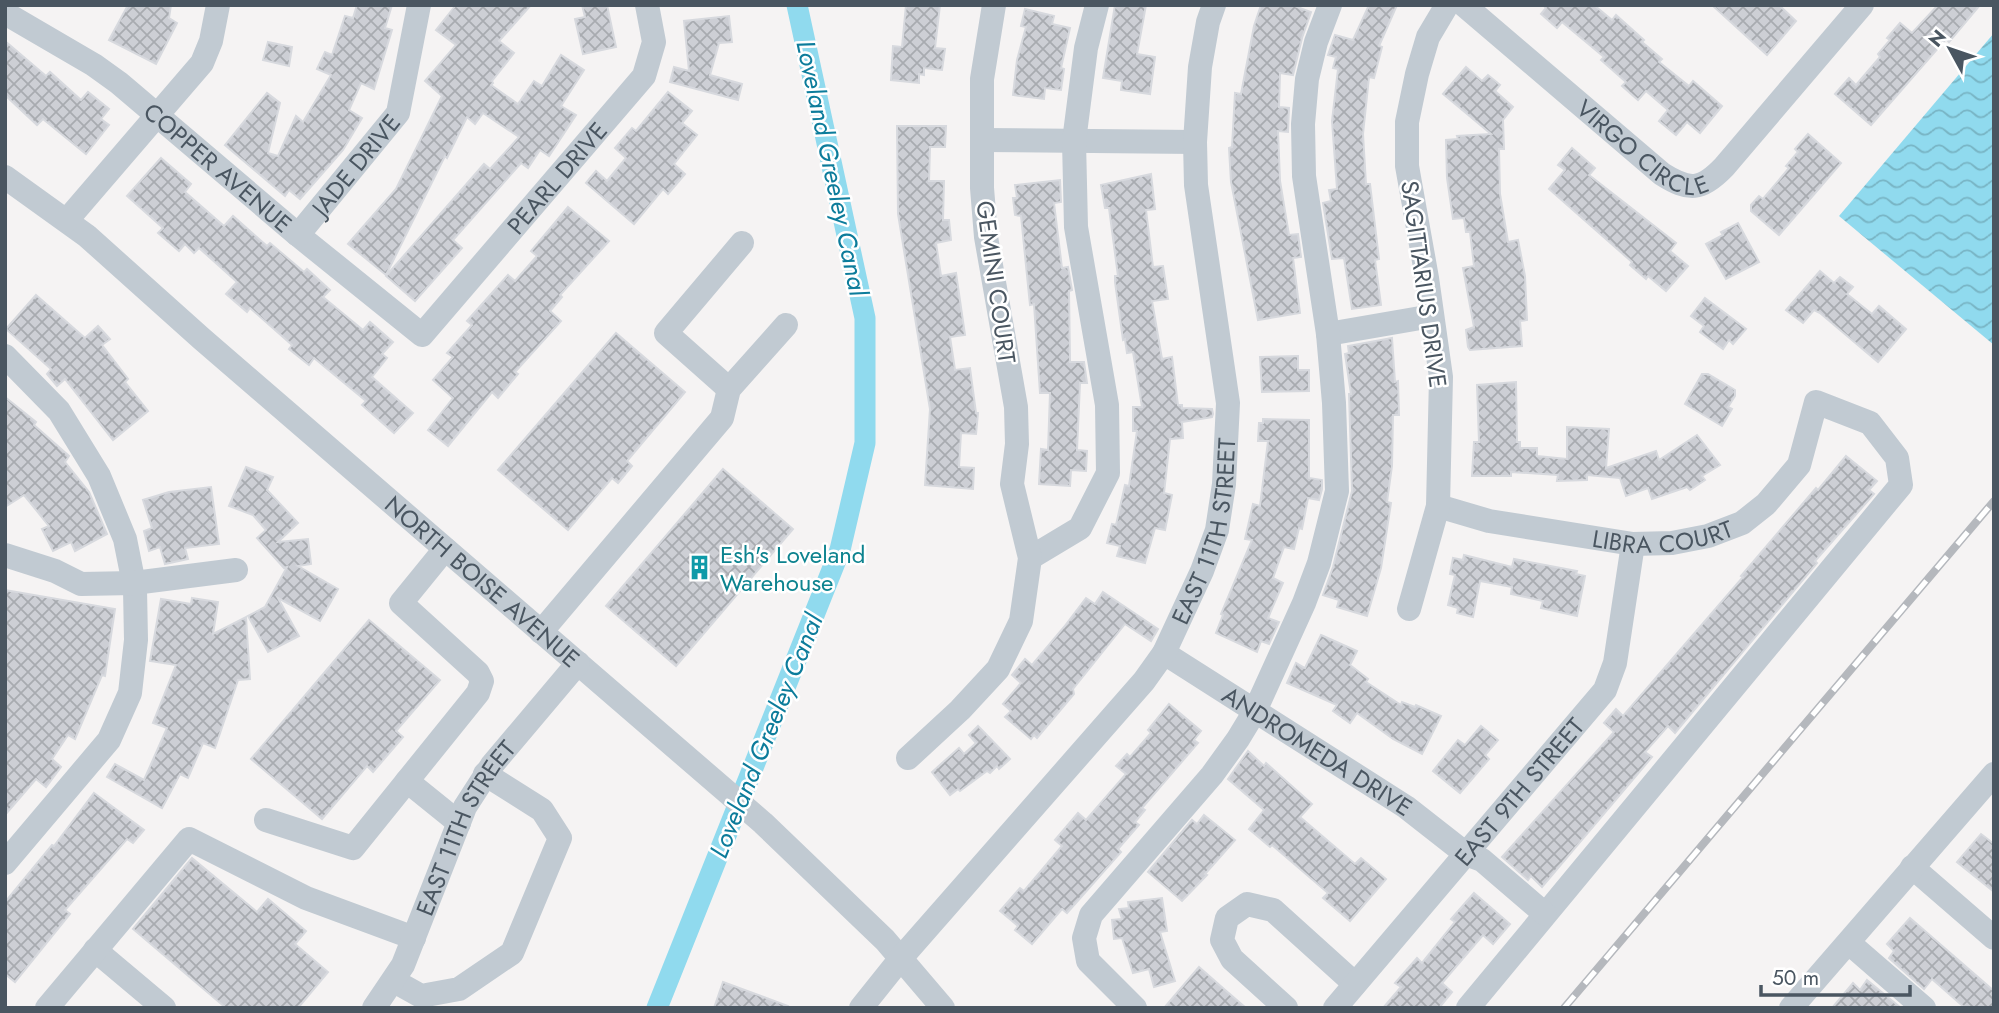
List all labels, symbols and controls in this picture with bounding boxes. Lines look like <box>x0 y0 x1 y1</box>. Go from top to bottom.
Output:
north arrow <box>1915 14 1985 84</box>
text: N <box>1922 24 1953 53</box>
water label: Loveland Greeley Canal <box>786 37 878 300</box>
street label: VIRGO CIRCLE <box>1569 91 1714 204</box>
street label: COPPER AVENUE <box>136 94 300 240</box>
street label: JADE DRIVE <box>301 106 408 226</box>
street label: PEARL DRIVE <box>498 114 615 242</box>
street label: SAGITTARIUS DRIVE <box>1392 178 1456 390</box>
street label: GEMINI COURT <box>967 198 1025 366</box>
street label: EAST 11TH STREET <box>1162 437 1244 630</box>
street label: NORTH BOISE AVENUE <box>377 487 588 675</box>
street label: LIBRA COURT <box>1590 511 1738 562</box>
place label: Esh's Loveland Warehouse <box>720 537 866 600</box>
building icon: Esh's Loveland Warehouse <box>686 554 714 582</box>
water label: Loveland Greeley Canal <box>700 607 833 864</box>
street label: ANDROMEDA DRIVE <box>1216 677 1419 824</box>
street label: EAST 9TH STREET <box>1446 710 1592 873</box>
street label: EAST 11TH STREET <box>407 732 523 921</box>
scale bar <box>1761 954 1910 998</box>
text: 50 m <box>1772 963 1819 993</box>

